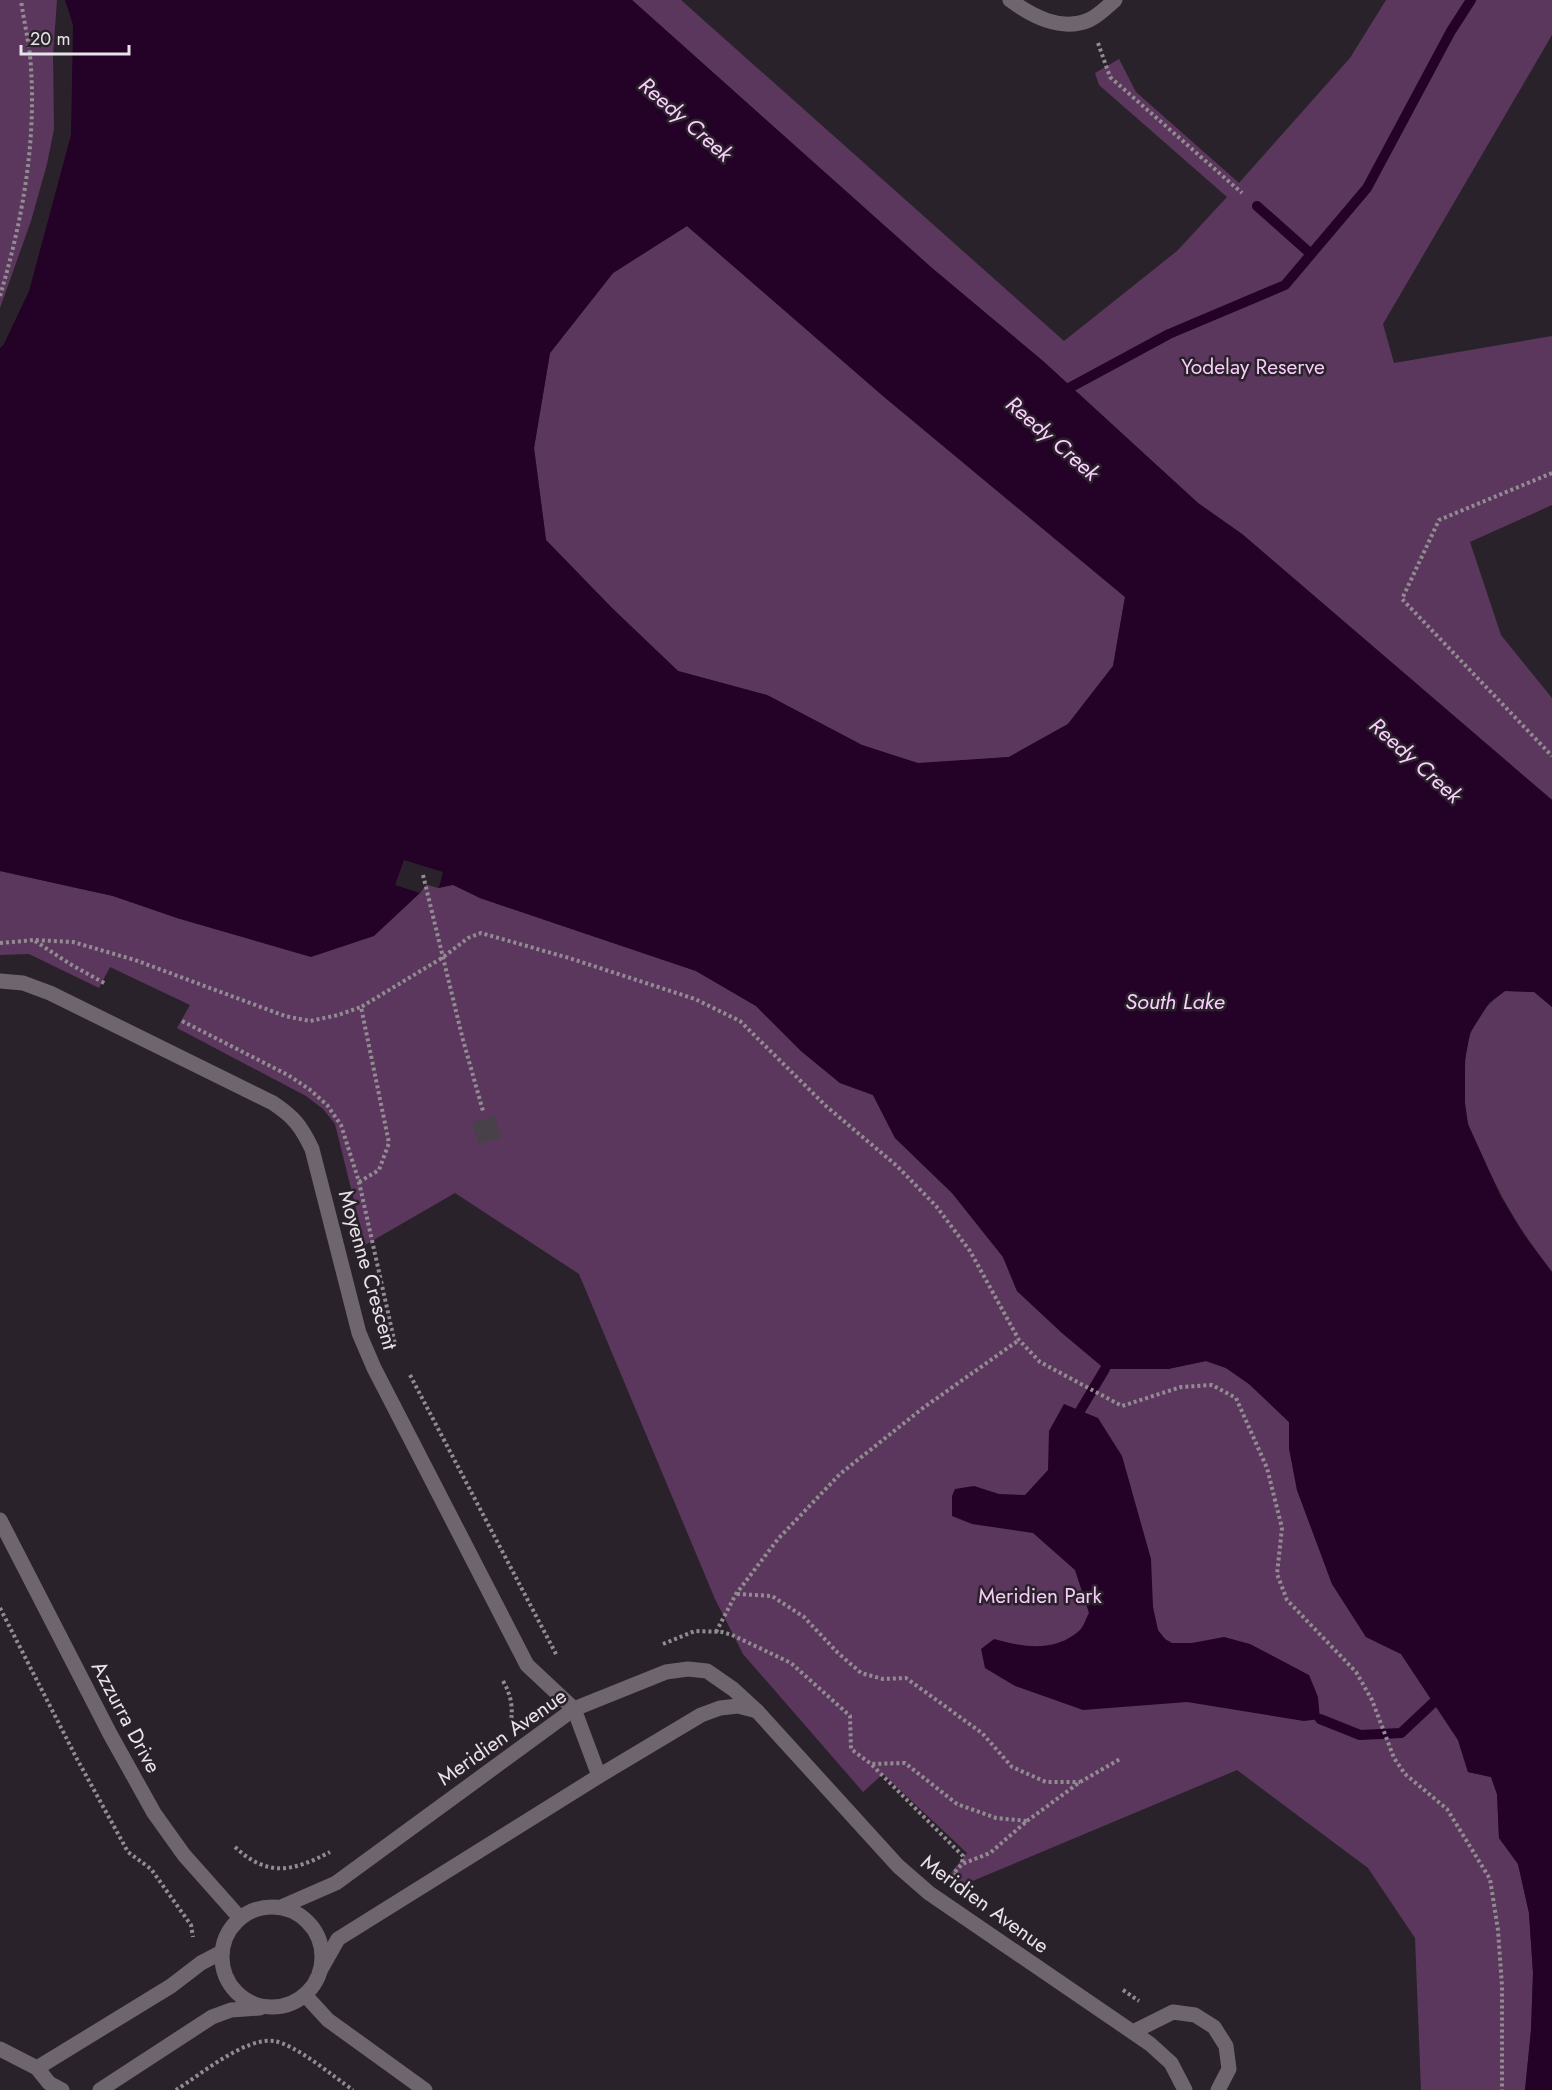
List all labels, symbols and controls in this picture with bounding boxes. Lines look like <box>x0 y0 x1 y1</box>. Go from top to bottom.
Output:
scale bar <box>21 18 129 56</box>
text: 20 m <box>30 26 70 52</box>
water label: Reedy Creek <box>632 69 741 170</box>
park label: Yodelay Reserve <box>1181 352 1325 382</box>
water label: Reedy Creek <box>999 388 1108 489</box>
water label: Reedy Creek <box>1363 710 1471 811</box>
water label: South Lake <box>1125 985 1225 1017</box>
street label: Moyenne Crescent <box>331 1187 405 1353</box>
park label: Meridien Park <box>978 1581 1102 1611</box>
street label: Azzurra Drive <box>84 1656 168 1779</box>
street label: Meridien Avenue <box>431 1681 573 1793</box>
street label: Meridien Avenue <box>915 1847 1055 1961</box>

